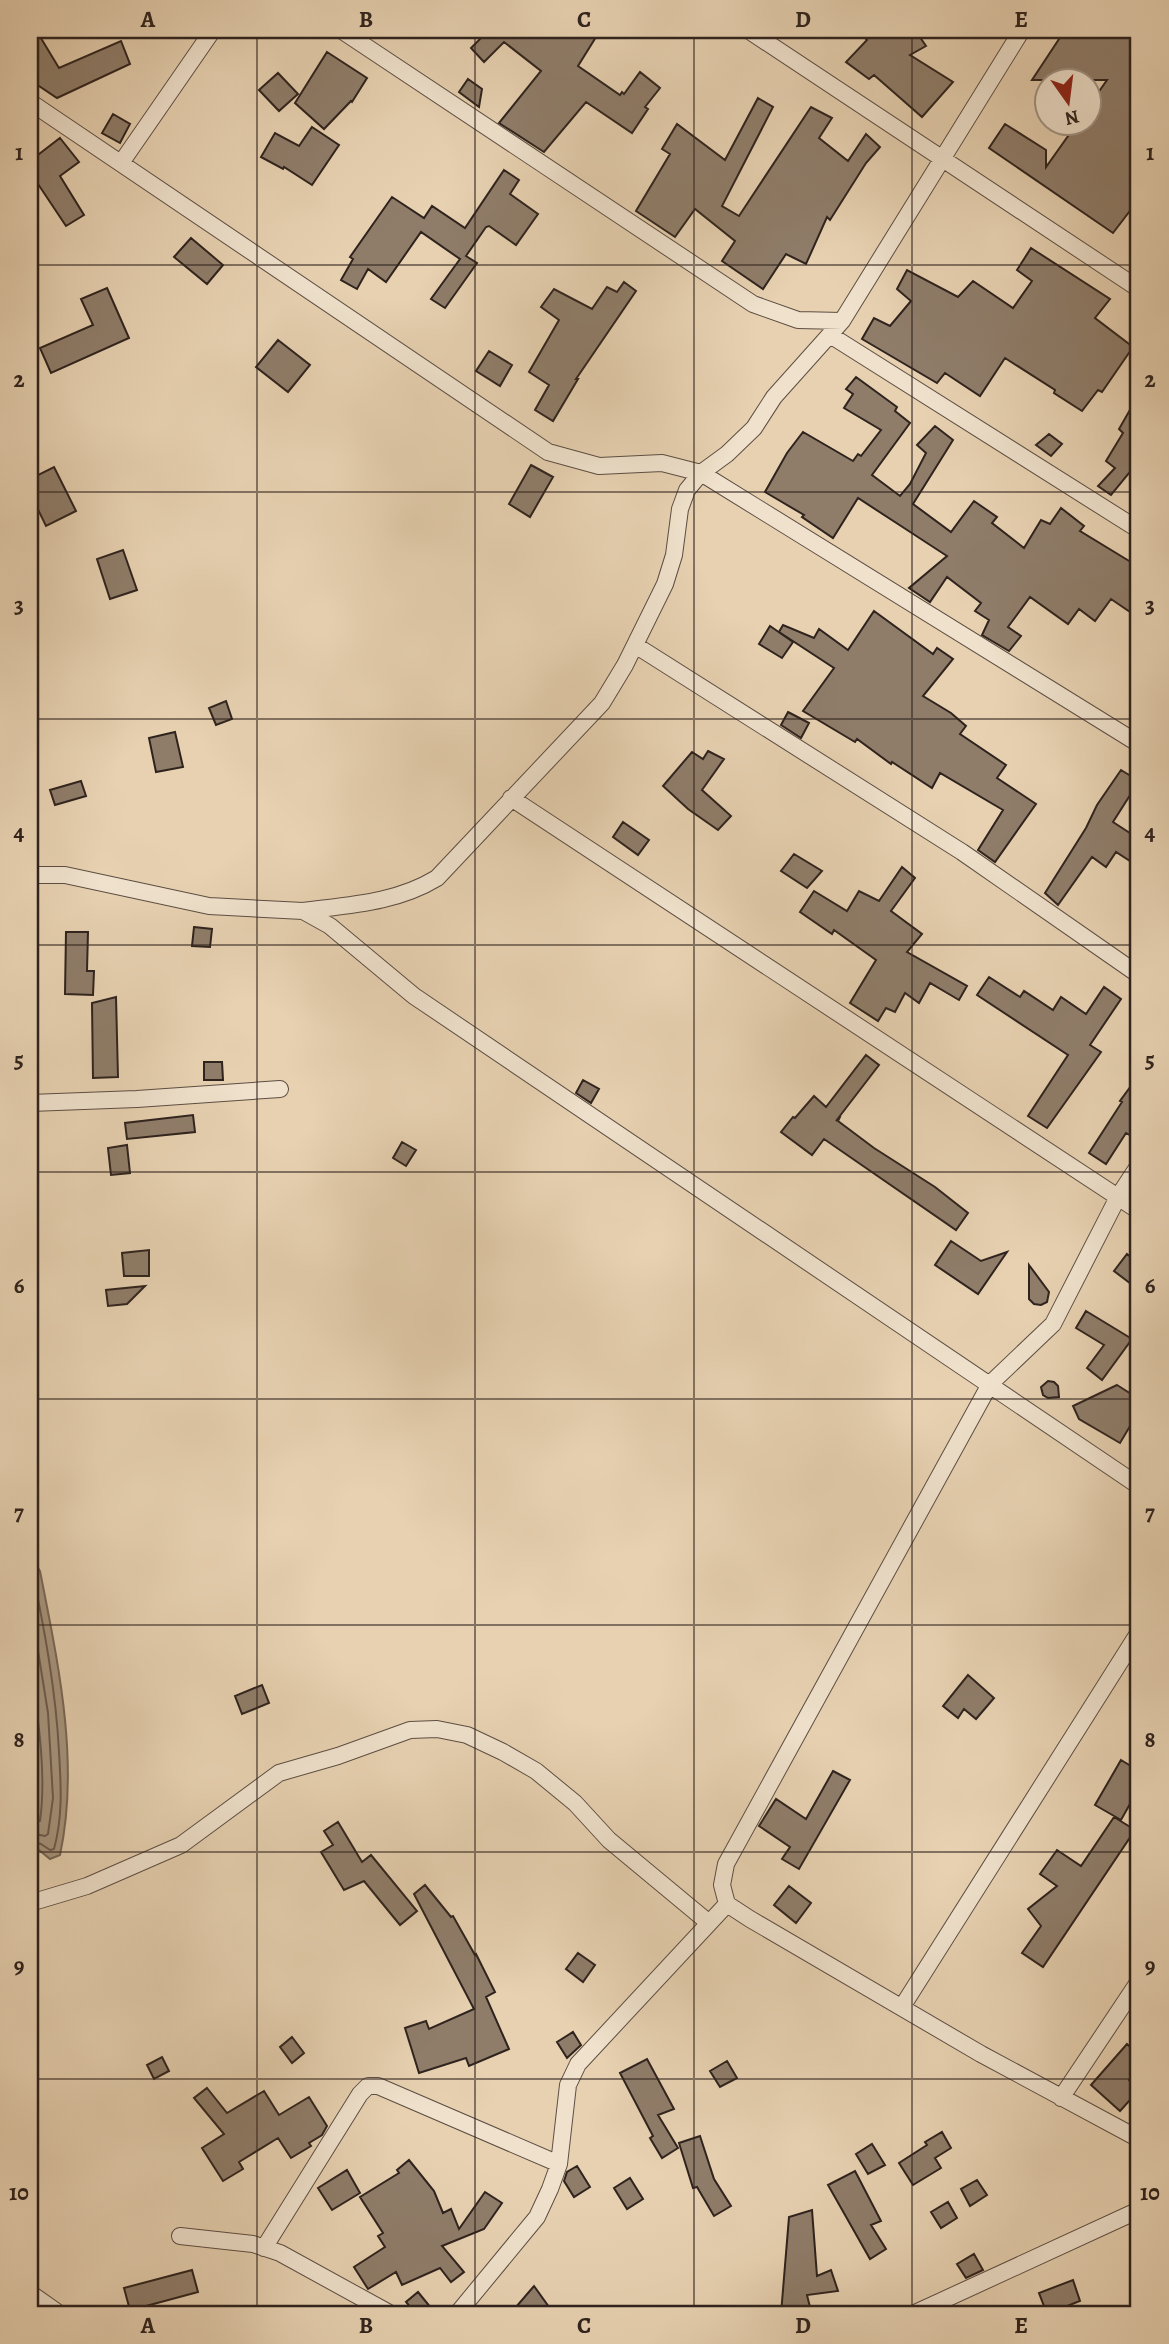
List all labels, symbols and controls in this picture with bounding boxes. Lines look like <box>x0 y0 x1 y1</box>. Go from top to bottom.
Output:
text: A <box>140 4 156 35</box>
text: B <box>359 4 373 35</box>
text: C <box>577 4 591 35</box>
text: D <box>795 4 811 35</box>
text: E <box>1014 4 1028 35</box>
north arrow <box>1032 66 1102 136</box>
text: N <box>1062 103 1082 132</box>
text: 1 <box>15 137 23 168</box>
text: 1 <box>1146 137 1154 168</box>
text: 2 <box>13 364 25 395</box>
text: 2 <box>1144 364 1156 395</box>
text: 3 <box>14 590 24 621</box>
text: 3 <box>1145 590 1155 621</box>
text: 4 <box>14 817 25 848</box>
text: 4 <box>1145 817 1156 848</box>
text: 5 <box>14 1044 24 1075</box>
text: 5 <box>1145 1044 1155 1075</box>
text: 6 <box>14 1270 25 1301</box>
text: 6 <box>1145 1270 1156 1301</box>
text: 7 <box>14 1497 24 1528</box>
text: 7 <box>1145 1497 1155 1528</box>
text: 8 <box>13 1724 25 1755</box>
text: 8 <box>1144 1724 1156 1755</box>
text: 9 <box>14 1950 24 1981</box>
text: 9 <box>1145 1950 1155 1981</box>
text: 10 <box>9 2177 29 2208</box>
text: 10 <box>1140 2177 1160 2208</box>
text: A <box>140 2310 156 2341</box>
text: B <box>359 2310 373 2341</box>
text: C <box>577 2310 591 2341</box>
text: D <box>795 2310 811 2341</box>
text: E <box>1014 2310 1028 2341</box>

